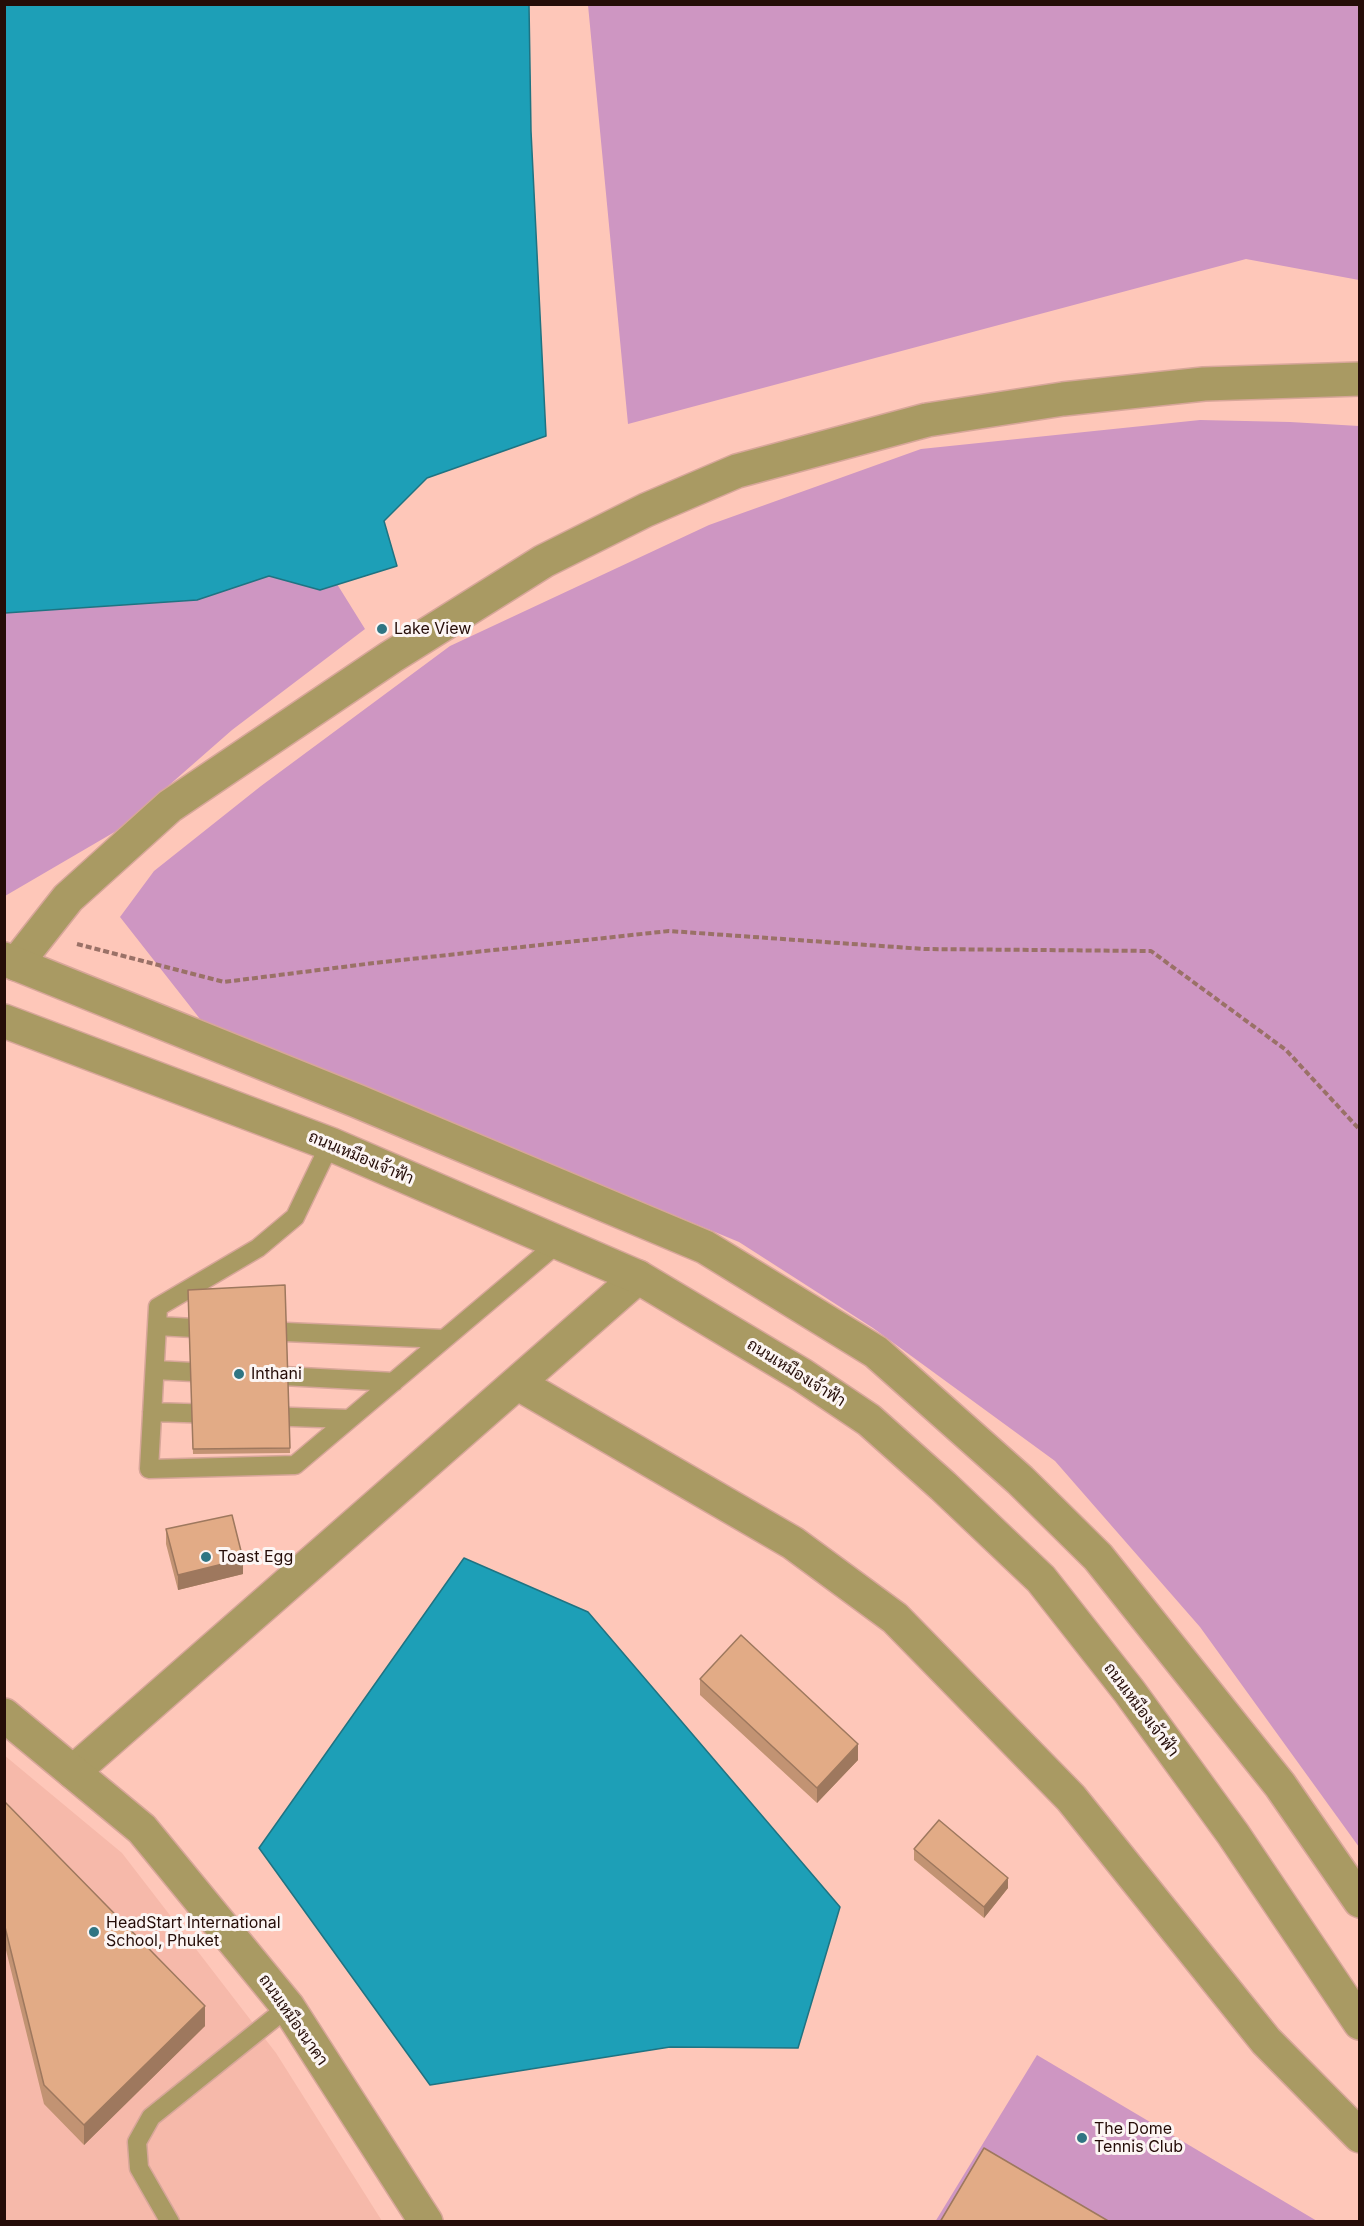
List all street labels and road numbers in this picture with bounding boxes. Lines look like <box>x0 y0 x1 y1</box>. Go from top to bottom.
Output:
street label: ถนนเหมืองเจ้าฟ้า <box>306 1127 416 1189</box>
street label: ถนนเหมืองเจ้าฟ้า <box>743 1335 849 1411</box>
street label: ถนนเหมืองเจ้าฟ้า <box>1100 1659 1182 1761</box>
street label: ถนนเหมืองนาคา <box>255 1971 331 2069</box>

